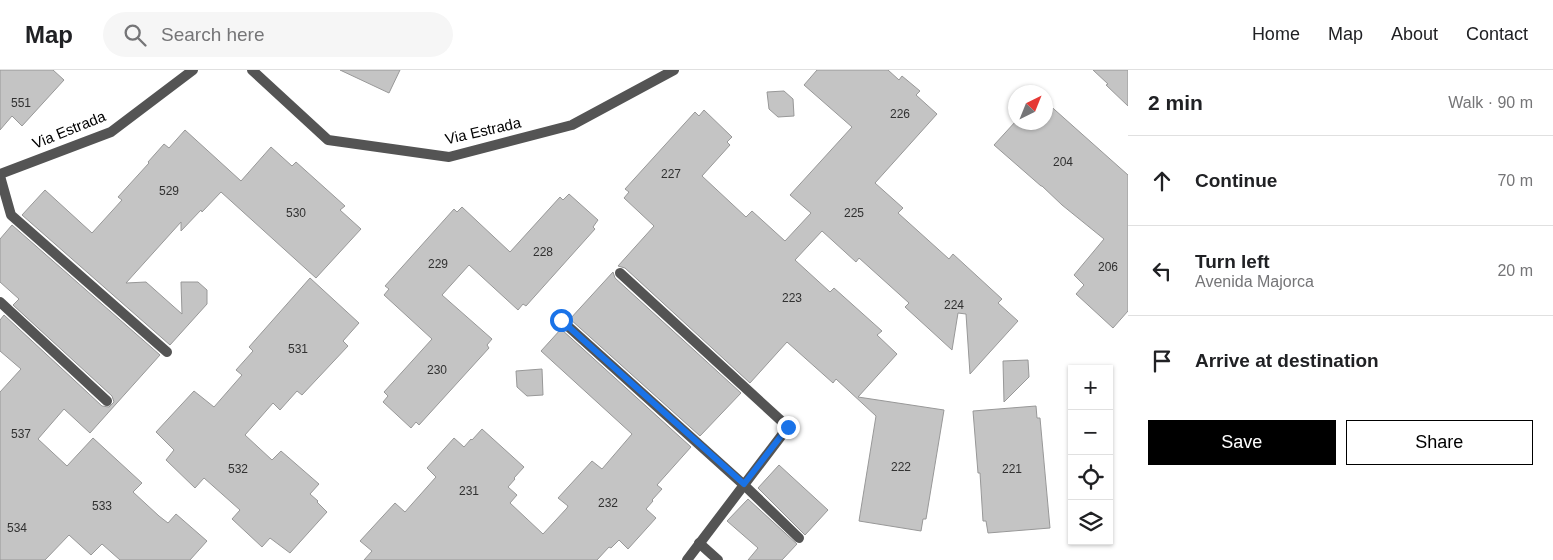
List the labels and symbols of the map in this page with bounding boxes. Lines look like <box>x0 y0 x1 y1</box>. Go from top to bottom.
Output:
north arrow <box>1008 85 1053 130</box>
house number: 551 <box>11 96 31 110</box>
street label: Via Estrada <box>30 107 108 152</box>
house number: 226 <box>890 107 910 121</box>
street label: Via Estrada <box>443 113 523 147</box>
house number: 204 <box>1053 155 1073 169</box>
house number: 227 <box>661 167 681 181</box>
house number: 529 <box>159 184 179 198</box>
house number: 530 <box>286 206 306 220</box>
house number: 225 <box>844 206 864 220</box>
house number: 228 <box>533 245 553 259</box>
house number: 229 <box>428 257 448 271</box>
house number: 206 <box>1098 260 1118 274</box>
house number: 223 <box>782 291 802 305</box>
house number: 224 <box>944 298 964 312</box>
route start <box>550 309 573 332</box>
house number: 531 <box>288 342 308 356</box>
house number: 230 <box>427 363 447 377</box>
route end <box>777 416 800 439</box>
house number: 537 <box>11 427 31 441</box>
house number: 222 <box>891 460 911 474</box>
house number: 532 <box>228 462 248 476</box>
house number: 221 <box>1002 462 1022 476</box>
house number: 231 <box>459 484 479 498</box>
house number: 232 <box>598 496 618 510</box>
house number: 533 <box>92 499 112 513</box>
house number: 534 <box>7 521 27 535</box>

